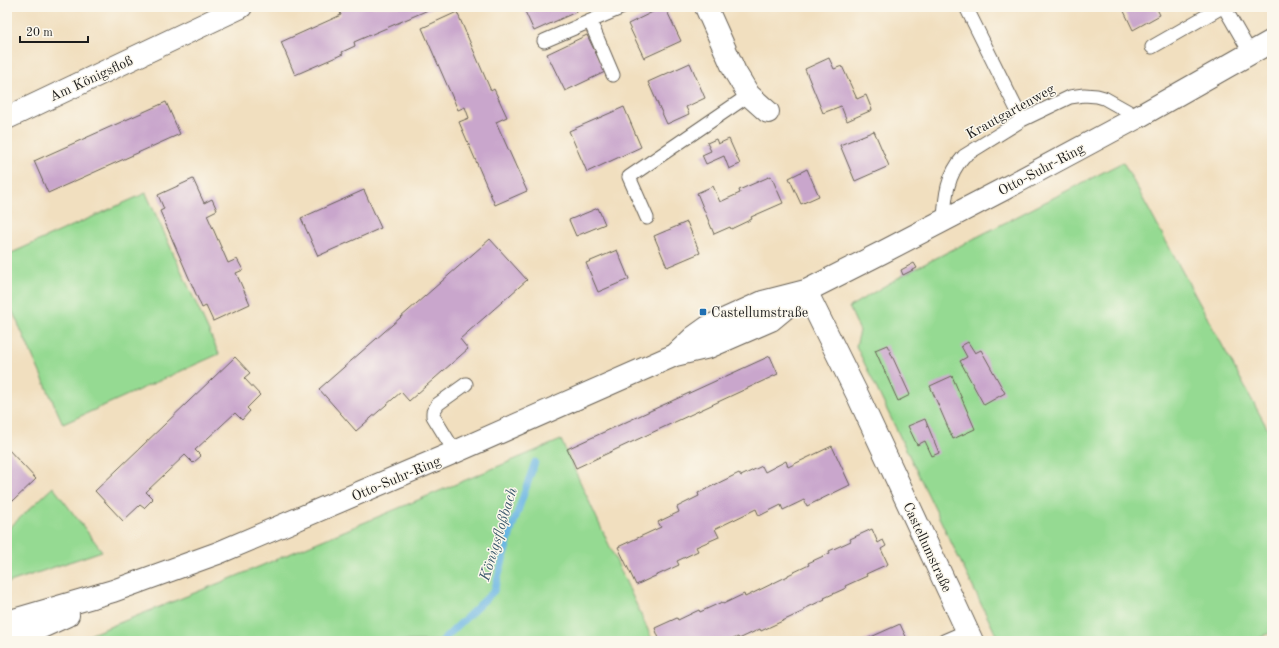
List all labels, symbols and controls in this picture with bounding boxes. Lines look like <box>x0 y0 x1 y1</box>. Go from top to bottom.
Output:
scale bar <box>20 18 88 44</box>
text: 20 m <box>26 27 53 39</box>
street label: Am Königsfloß <box>48 54 135 104</box>
street label: Krautgartenweg <box>964 82 1058 142</box>
street label: Otto-Suhr-Ring <box>996 141 1087 198</box>
place label: Castellumstraße <box>711 306 808 320</box>
marker: Castellumstraße <box>698 307 708 317</box>
street label: Otto-Suhr-Ring <box>350 454 443 504</box>
water label: Königsfloßbach <box>478 486 521 584</box>
street label: Castellumstraße <box>900 500 954 594</box>

